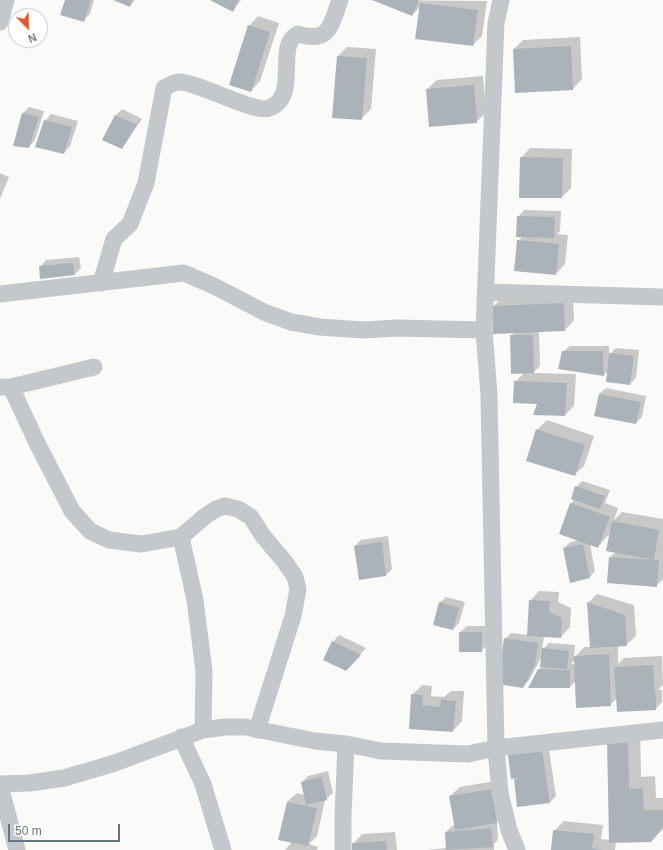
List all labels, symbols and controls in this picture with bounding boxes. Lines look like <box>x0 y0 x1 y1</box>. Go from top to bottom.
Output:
north arrow <box>8 8 48 48</box>
text: N <box>26 31 38 45</box>
scale bar <box>10 816 122 842</box>
text: 50 m <box>15 824 42 838</box>

